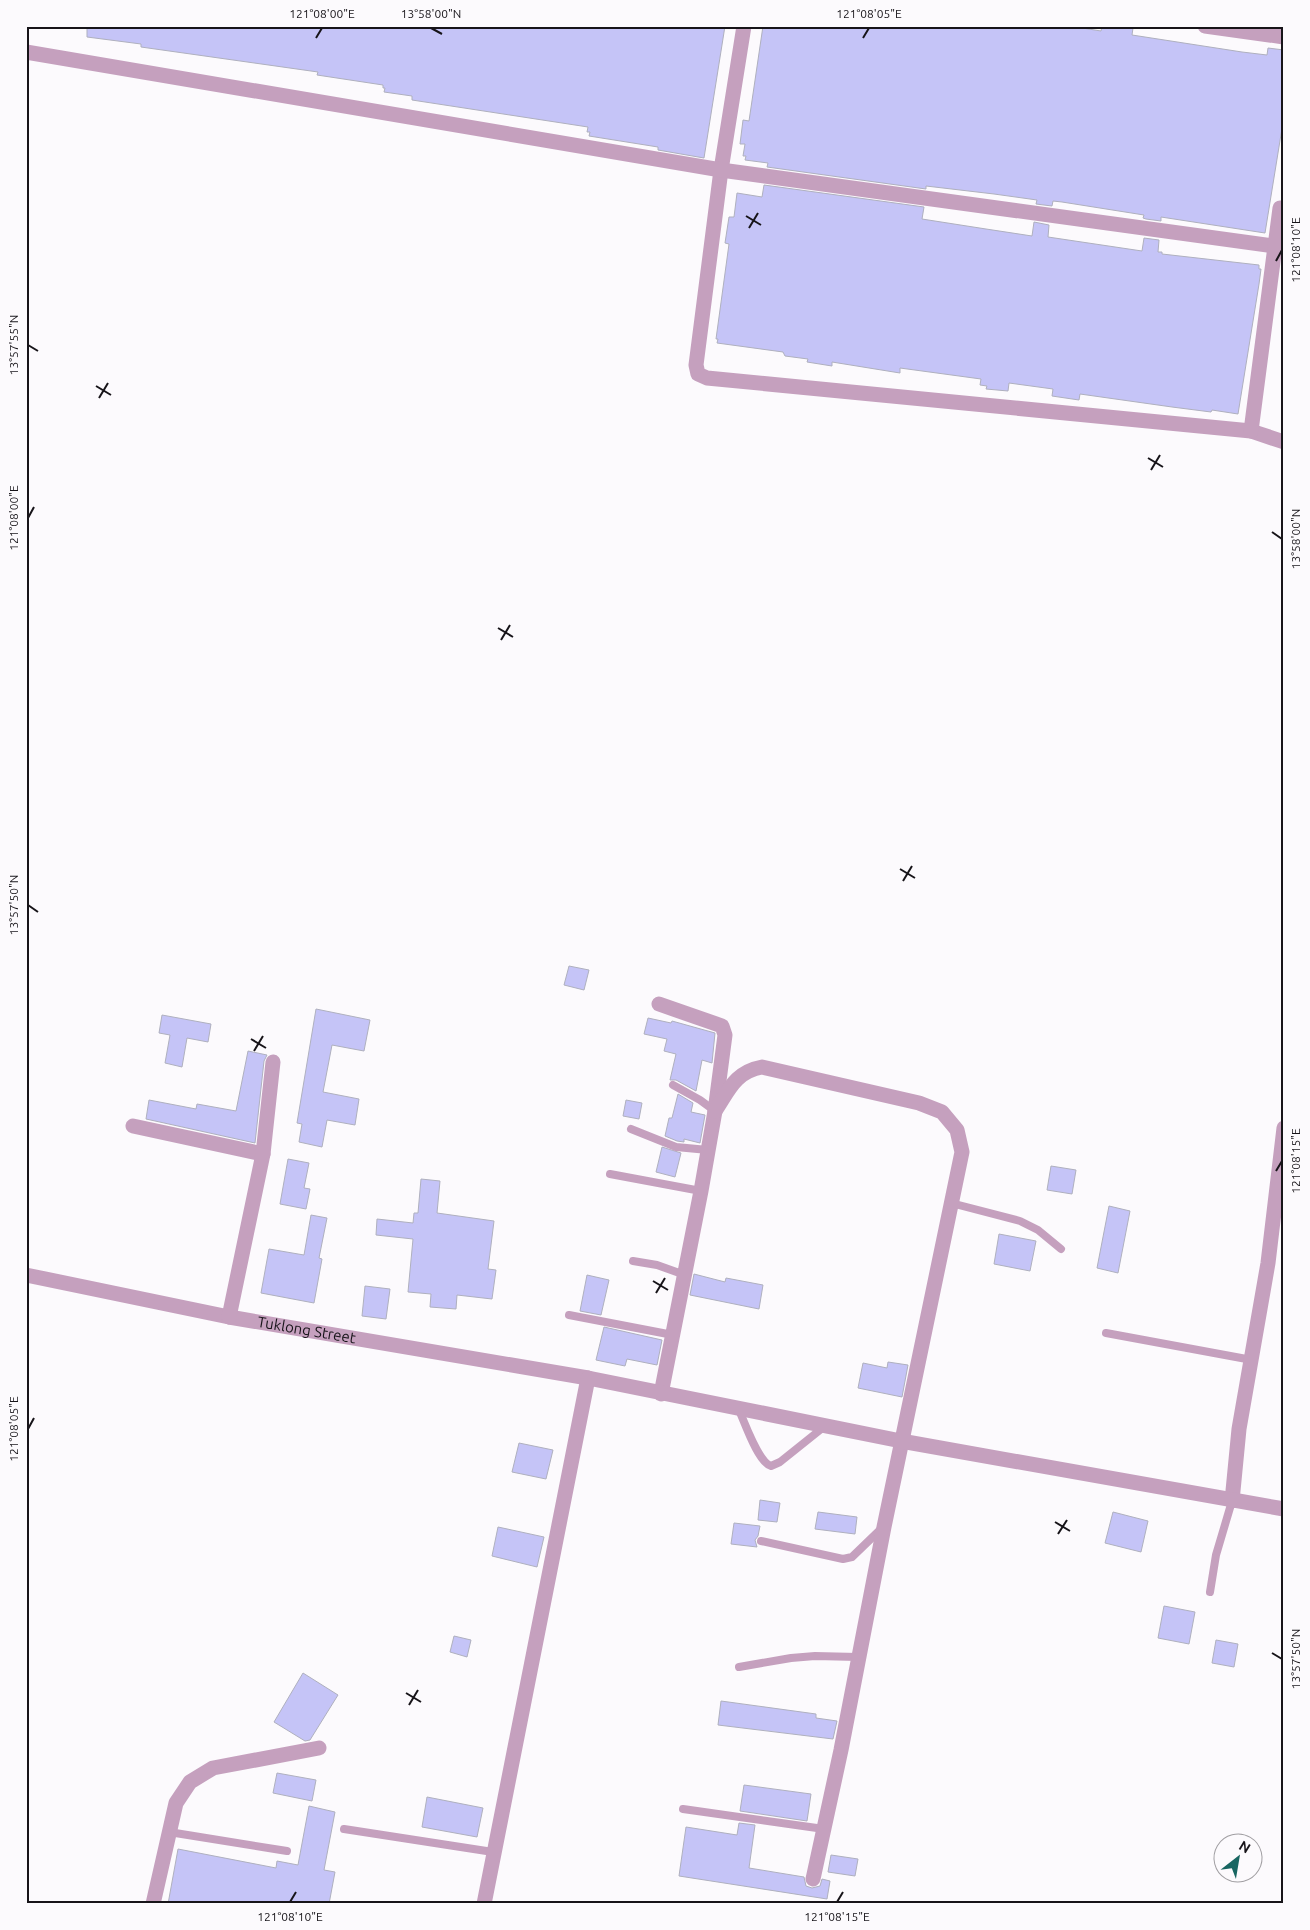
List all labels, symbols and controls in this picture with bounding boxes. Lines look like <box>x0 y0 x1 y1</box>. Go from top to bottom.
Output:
text: 121°08'00"E <box>289 7 355 20</box>
text: 13°58'00"N <box>401 7 461 20</box>
text: 121°08'05"E <box>836 7 902 20</box>
text: 121°08'10"E <box>1289 217 1302 283</box>
text: 13°57'55"N <box>7 315 20 375</box>
text: 121°08'00"E <box>7 485 20 551</box>
text: 13°58'00"N <box>1289 509 1302 569</box>
text: 13°57'50"N <box>7 875 20 935</box>
text: 121°08'15"E <box>1289 1128 1302 1194</box>
street label: Tuklong Street <box>256 1313 357 1346</box>
text: 121°08'05"E <box>7 1396 20 1462</box>
text: 13°57'50"N <box>1289 1629 1302 1689</box>
north arrow <box>1212 1832 1262 1882</box>
text: N <box>1236 1837 1253 1856</box>
text: 121°08'10"E <box>257 1910 323 1923</box>
text: 121°08'15"E <box>804 1910 870 1923</box>

